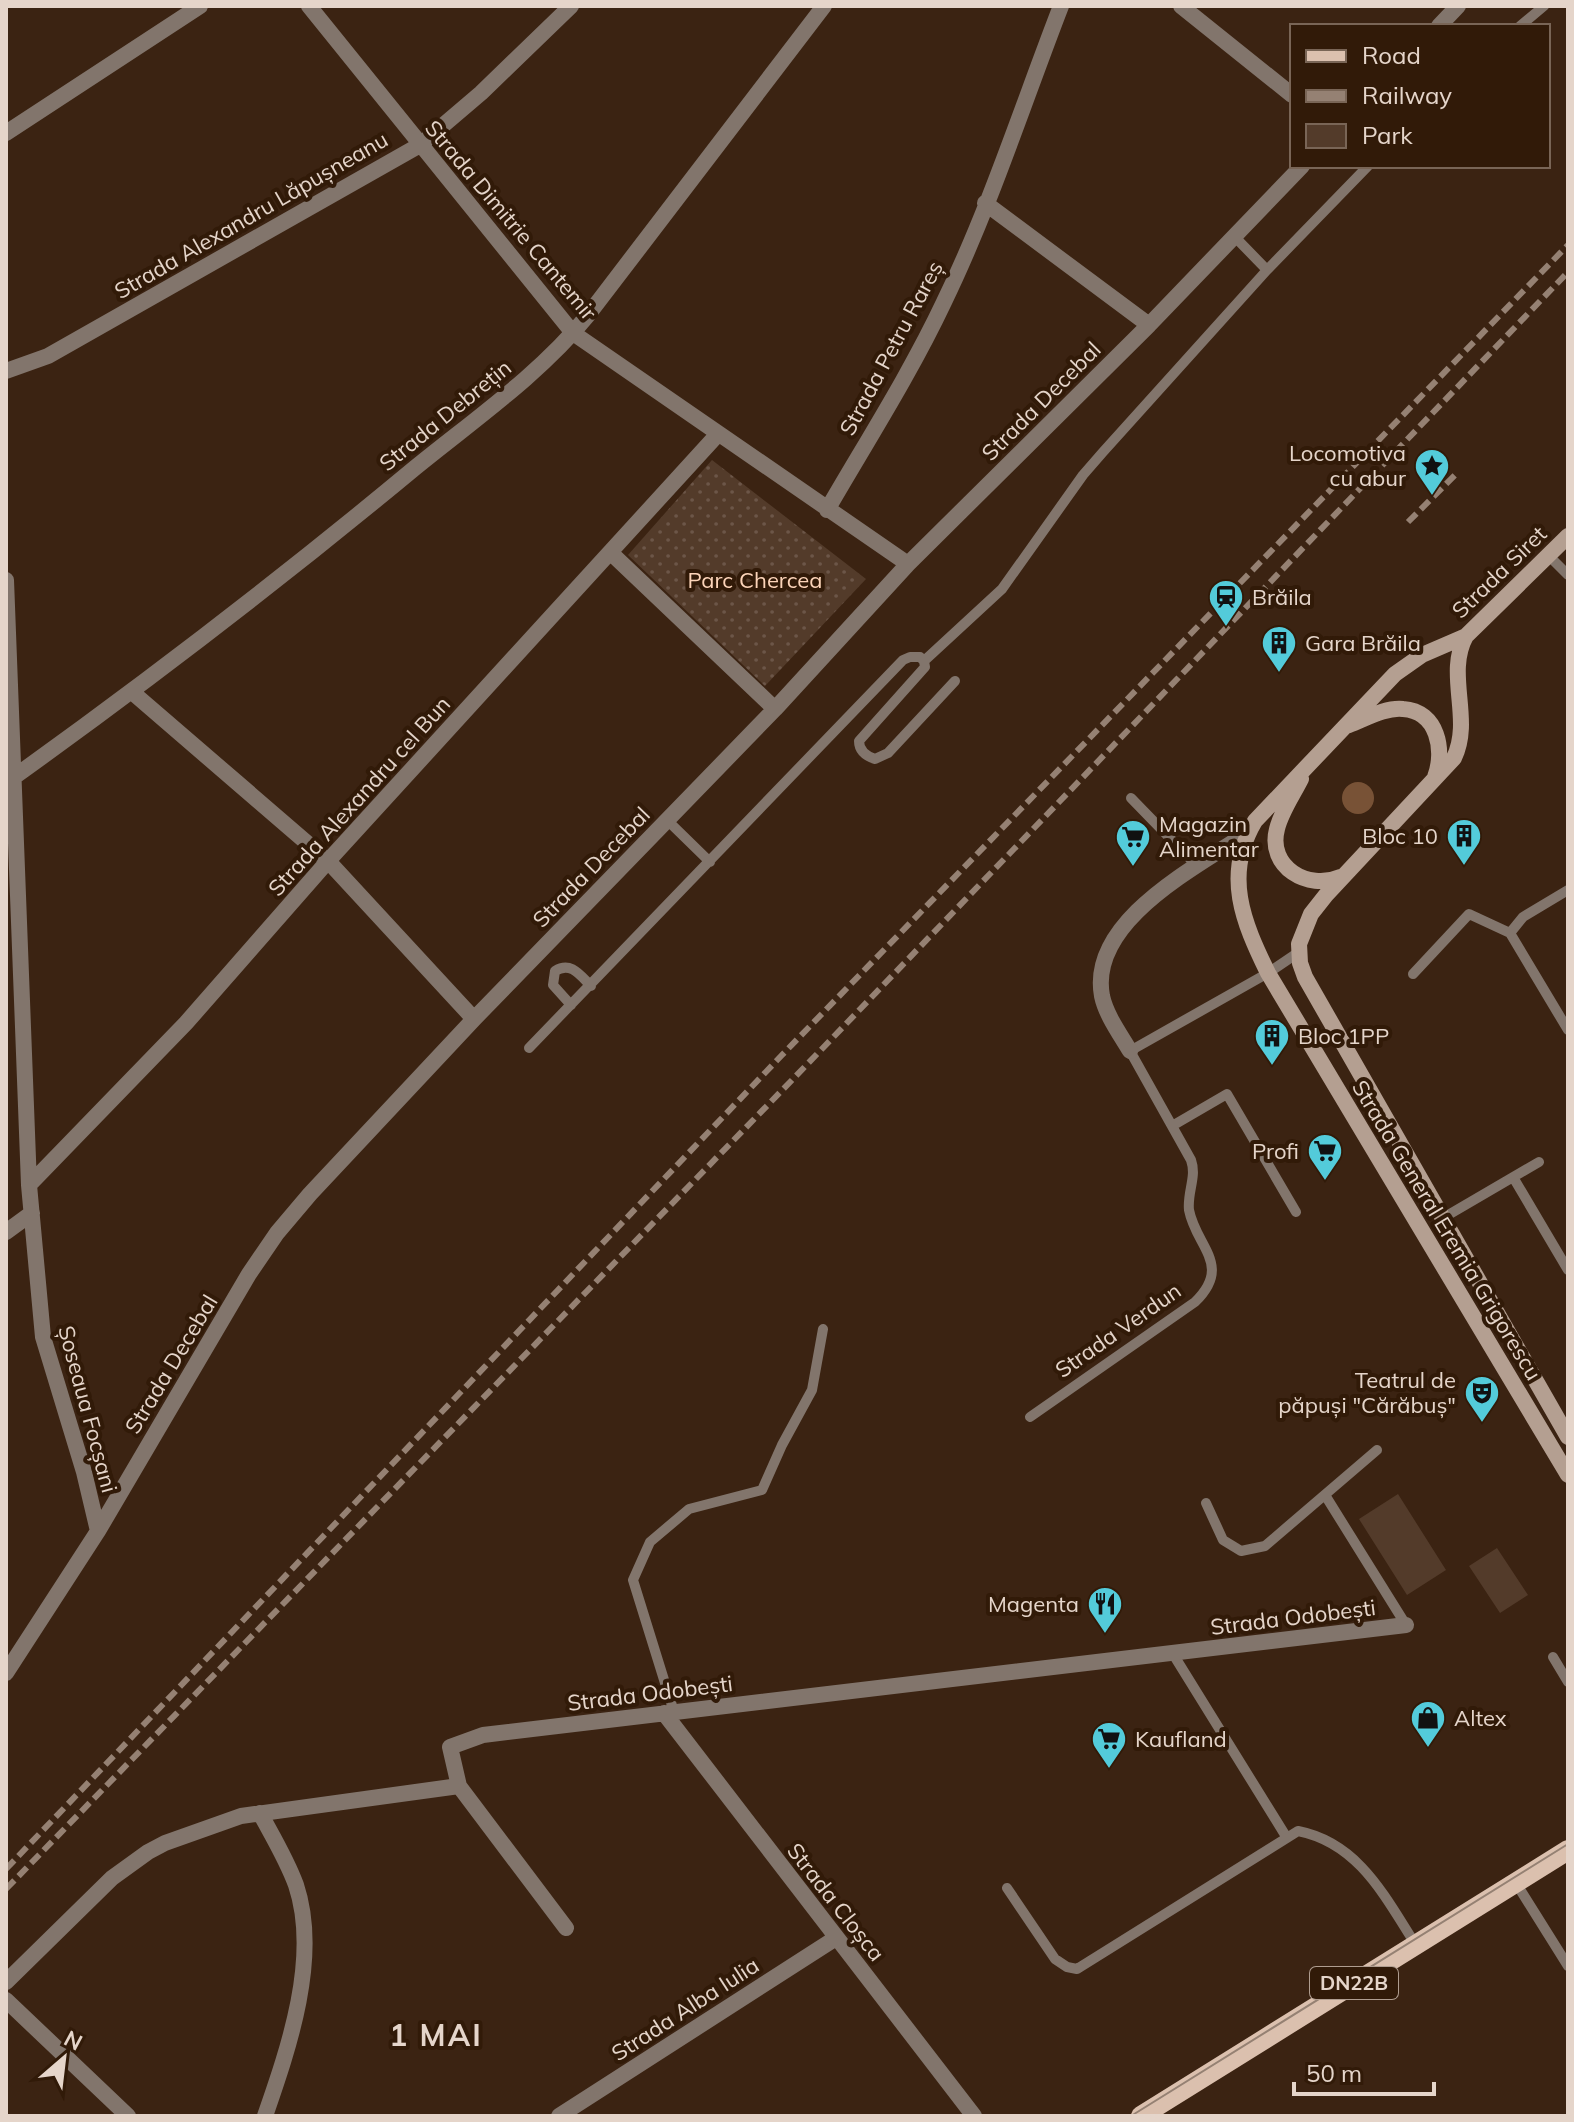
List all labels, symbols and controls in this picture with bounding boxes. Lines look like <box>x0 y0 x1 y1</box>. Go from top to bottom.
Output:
legend <box>1290 24 1550 168</box>
text: Road <box>1362 40 1421 70</box>
text: Railway <box>1362 80 1452 110</box>
street label: Strada Dimitrie Cantemir <box>419 114 603 326</box>
text: Park <box>1362 120 1413 150</box>
street label: Strada Alexandru Lăpușneanu <box>109 125 393 305</box>
street label: Strada Petru Rareș <box>833 256 949 440</box>
street label: Strada Decebal <box>975 335 1107 467</box>
street label: Strada Debrețin <box>373 353 517 477</box>
place label: Locomotiva cu abur <box>1289 439 1406 492</box>
place icon: Locomotiva cu abur <box>1413 447 1451 497</box>
street label: Strada Siret <box>1446 520 1552 624</box>
park label: Parc Chercea <box>687 566 823 594</box>
station icon: Brăila <box>1207 578 1245 628</box>
place label: Brăila <box>1252 583 1312 611</box>
building icon: Gara Brăila <box>1260 624 1298 674</box>
place label: Gara Brăila <box>1305 629 1421 657</box>
street label: Strada Alexandru cel Bun <box>262 690 456 902</box>
street label: Strada Decebal <box>526 801 656 933</box>
place label: Magazin Alimentar <box>1159 810 1259 863</box>
building icon: Bloc 10 <box>1445 817 1483 867</box>
supermarket icon: Magazin Alimentar <box>1114 818 1152 868</box>
place label: Bloc 10 <box>1362 822 1438 850</box>
building icon: Bloc 1PP <box>1253 1017 1291 1067</box>
place label: Bloc 1PP <box>1298 1022 1389 1050</box>
street label: Strada General Eremia Grigorescu <box>1346 1075 1548 1385</box>
supermarket icon: Profi <box>1306 1132 1344 1182</box>
place label: Profi <box>1252 1137 1299 1165</box>
street label: Strada Verdun <box>1050 1276 1186 1384</box>
street label: Strada Decebal <box>119 1289 223 1439</box>
street label: Șoseaua Focșani <box>52 1322 124 1496</box>
place label: Teatrul de păpuși "Cărăbuș" <box>1278 1366 1456 1419</box>
theatre icon: Teatrul de păpuși "Cărăbuș" <box>1463 1374 1501 1424</box>
restaurant icon: Magenta <box>1086 1585 1124 1635</box>
place label: Magenta <box>988 1590 1079 1618</box>
street label: Strada Odobești <box>1209 1593 1377 1641</box>
street label: Strada Odobești <box>566 1669 734 1717</box>
shop icon: Altex <box>1409 1699 1447 1749</box>
place label: Altex <box>1454 1704 1507 1732</box>
supermarket icon: Kaufland <box>1090 1720 1128 1770</box>
place label: Kaufland <box>1135 1725 1227 1753</box>
street label: Strada Cloșca <box>781 1837 891 1967</box>
street label: Strada Alba Iulia <box>606 1951 764 2067</box>
road number: DN22B <box>1310 1967 1398 1999</box>
district label: 1 MAI <box>389 2016 483 2054</box>
north arrow <box>24 2018 104 2098</box>
text: N <box>59 2024 87 2057</box>
scale bar <box>1294 2046 1434 2096</box>
text: 50 m <box>1306 2058 1362 2088</box>

